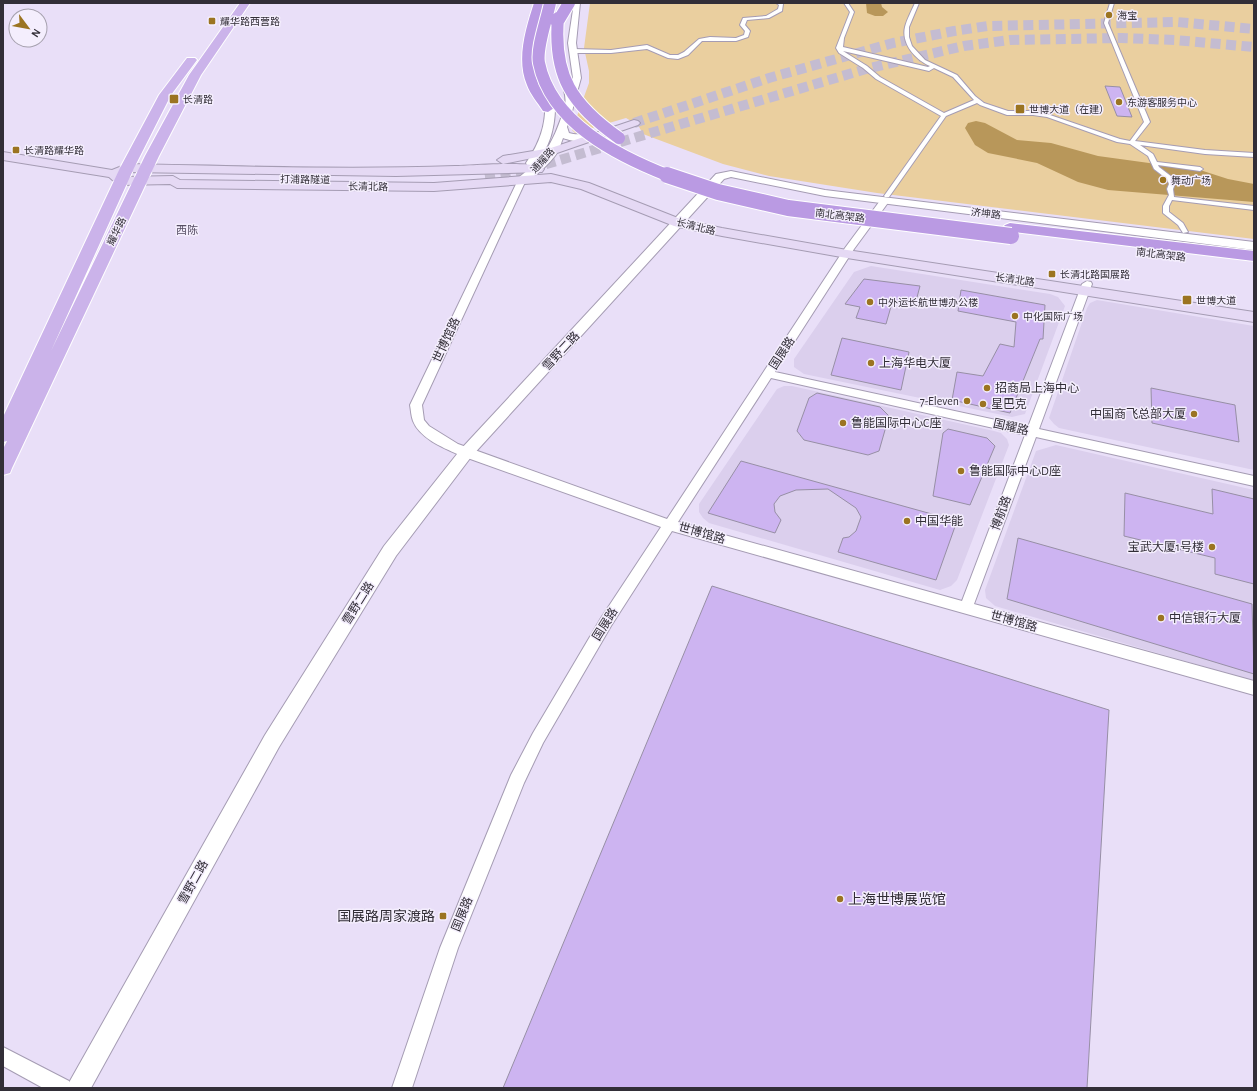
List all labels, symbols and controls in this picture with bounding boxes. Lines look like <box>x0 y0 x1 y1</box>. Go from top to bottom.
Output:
north arrow <box>8 8 48 48</box>
marker: 海宝 <box>1104 10 1114 20</box>
place label: 海宝 <box>1117 10 1137 21</box>
marker: 耀华路西营路 <box>207 16 217 26</box>
place label: 耀华路西营路 <box>220 16 280 27</box>
text: N <box>29 27 43 39</box>
marker: 长清路 <box>168 93 180 105</box>
place label: 长清路 <box>183 94 213 105</box>
marker: 东游客服务中心 <box>1114 97 1124 107</box>
place label: 东游客服务中心 <box>1127 97 1197 108</box>
marker: 世博大道（在建） <box>1014 103 1026 115</box>
place label: 世博大道（在建） <box>1029 104 1109 115</box>
marker: 长清路耀华路 <box>11 145 21 155</box>
place label: 长清路耀华路 <box>24 145 84 156</box>
street label: 通耀路 <box>528 146 556 175</box>
street label: 打浦路隧道 <box>280 174 330 185</box>
marker: 舞动广场 <box>1158 175 1168 185</box>
place label: 舞动广场 <box>1171 175 1211 186</box>
street label: 长清北路 <box>348 181 388 192</box>
street label: 济坤路 <box>970 206 1001 221</box>
street label: 南北高架路 <box>814 207 865 224</box>
street label: 耀华路 <box>105 215 128 247</box>
street label: 长清北路 <box>675 216 717 237</box>
district label: 西陈 <box>176 224 198 236</box>
street label: 南北高架路 <box>1135 246 1186 263</box>
marker: 长清北路国展路 <box>1047 269 1057 279</box>
place label: 长清北路国展路 <box>1060 269 1130 280</box>
street label: 长清北路 <box>994 271 1036 288</box>
marker: 世博大道 <box>1181 294 1193 306</box>
place label: 世博大道 <box>1196 295 1236 306</box>
marker: 中外运长航世博办公楼 <box>865 297 875 307</box>
place label: 中外运长航世博办公楼 <box>878 297 978 308</box>
marker: 中化国际广场 <box>1010 311 1020 321</box>
place label: 中化国际广场 <box>1023 311 1083 322</box>
street label: 世博馆路 <box>430 315 462 364</box>
street label: 雪野二路 <box>540 329 582 373</box>
street label: 国展路 <box>766 334 797 371</box>
place label: 上海华电大厦 <box>879 356 951 369</box>
marker: 上海华电大厦 <box>866 358 876 368</box>
place label: 招商局上海中心 <box>995 381 1079 394</box>
marker: 招商局上海中心 <box>982 383 992 393</box>
place label: 7-Eleven <box>920 395 959 407</box>
marker: 7-Eleven <box>962 396 972 406</box>
place label: 星巴克 <box>991 398 1027 410</box>
marker: 星巴克 <box>978 399 988 409</box>
place label: 中国商飞总部大厦 <box>1090 407 1186 420</box>
marker: 中国商飞总部大厦 <box>1189 409 1199 419</box>
place label: 鲁能国际中心C座 <box>851 416 941 429</box>
street label: 国耀路 <box>992 416 1030 437</box>
marker: 鲁能国际中心C座 <box>838 418 848 428</box>
place label: 鲁能国际中心D座 <box>969 464 1061 477</box>
marker: 鲁能国际中心D座 <box>956 466 966 476</box>
street label: 博航路 <box>988 494 1013 532</box>
place label: 中国华能 <box>915 514 963 527</box>
marker: 中国华能 <box>902 516 912 526</box>
street label: 世博馆路 <box>677 520 727 545</box>
place label: 宝武大厦1号楼 <box>1128 540 1204 553</box>
marker: 宝武大厦1号楼 <box>1207 542 1217 552</box>
street label: 雪野二路 <box>339 579 376 627</box>
street label: 国展路 <box>590 605 620 642</box>
street label: 世博馆路 <box>989 608 1039 633</box>
place label: 中信银行大厦 <box>1169 611 1241 624</box>
marker: 中信银行大厦 <box>1156 613 1166 623</box>
street label: 雪野二路 <box>175 858 210 906</box>
place label: 上海世博展览馆 <box>848 891 946 907</box>
marker: 上海世博展览馆 <box>835 894 845 904</box>
street label: 国展路 <box>449 895 474 933</box>
place label: 国展路周家渡路 <box>337 908 435 924</box>
marker: 国展路周家渡路 <box>438 911 448 921</box>

